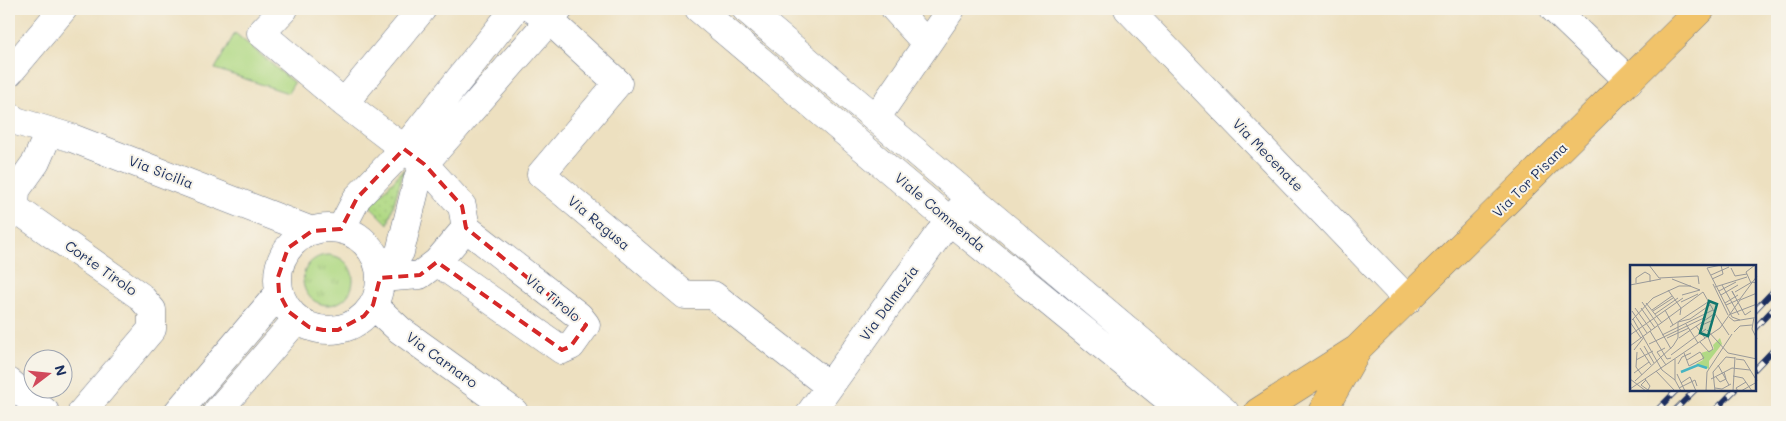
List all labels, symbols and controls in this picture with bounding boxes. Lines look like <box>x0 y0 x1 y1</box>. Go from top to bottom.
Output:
street label: Via Mecenate <box>1229 114 1308 195</box>
street label: Via Tor Pisana <box>1488 138 1571 221</box>
street label: Via Sicilia <box>126 151 196 193</box>
street label: Viale Commenda <box>891 168 990 255</box>
street label: Via Ragusa <box>564 191 634 254</box>
street label: Corte Tirolo <box>61 236 141 299</box>
street label: Via Dalmazia <box>855 261 922 344</box>
inset map <box>1630 265 1756 391</box>
street label: Via Tirolo <box>522 270 585 326</box>
street label: Via Carnaro <box>403 327 482 392</box>
north arrow <box>22 348 72 398</box>
text: N <box>50 363 72 378</box>

